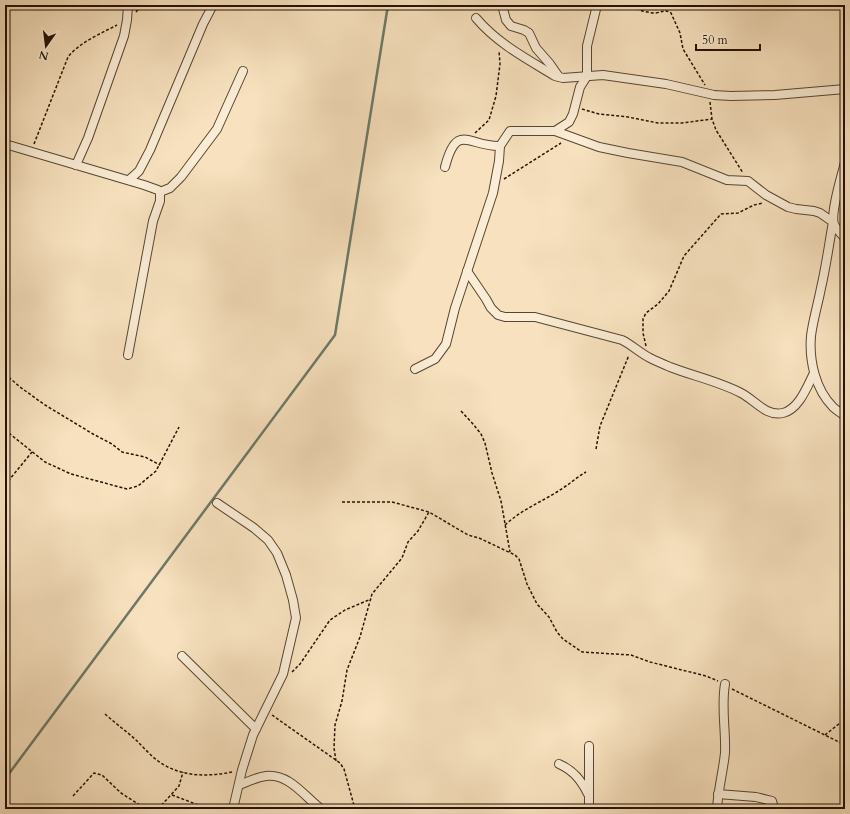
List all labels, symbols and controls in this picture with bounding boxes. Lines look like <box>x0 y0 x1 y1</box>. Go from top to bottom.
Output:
north arrow <box>26 26 66 66</box>
scale bar <box>696 26 760 52</box>
text: 50 m <box>702 32 729 48</box>
text: N <box>37 47 50 64</box>

